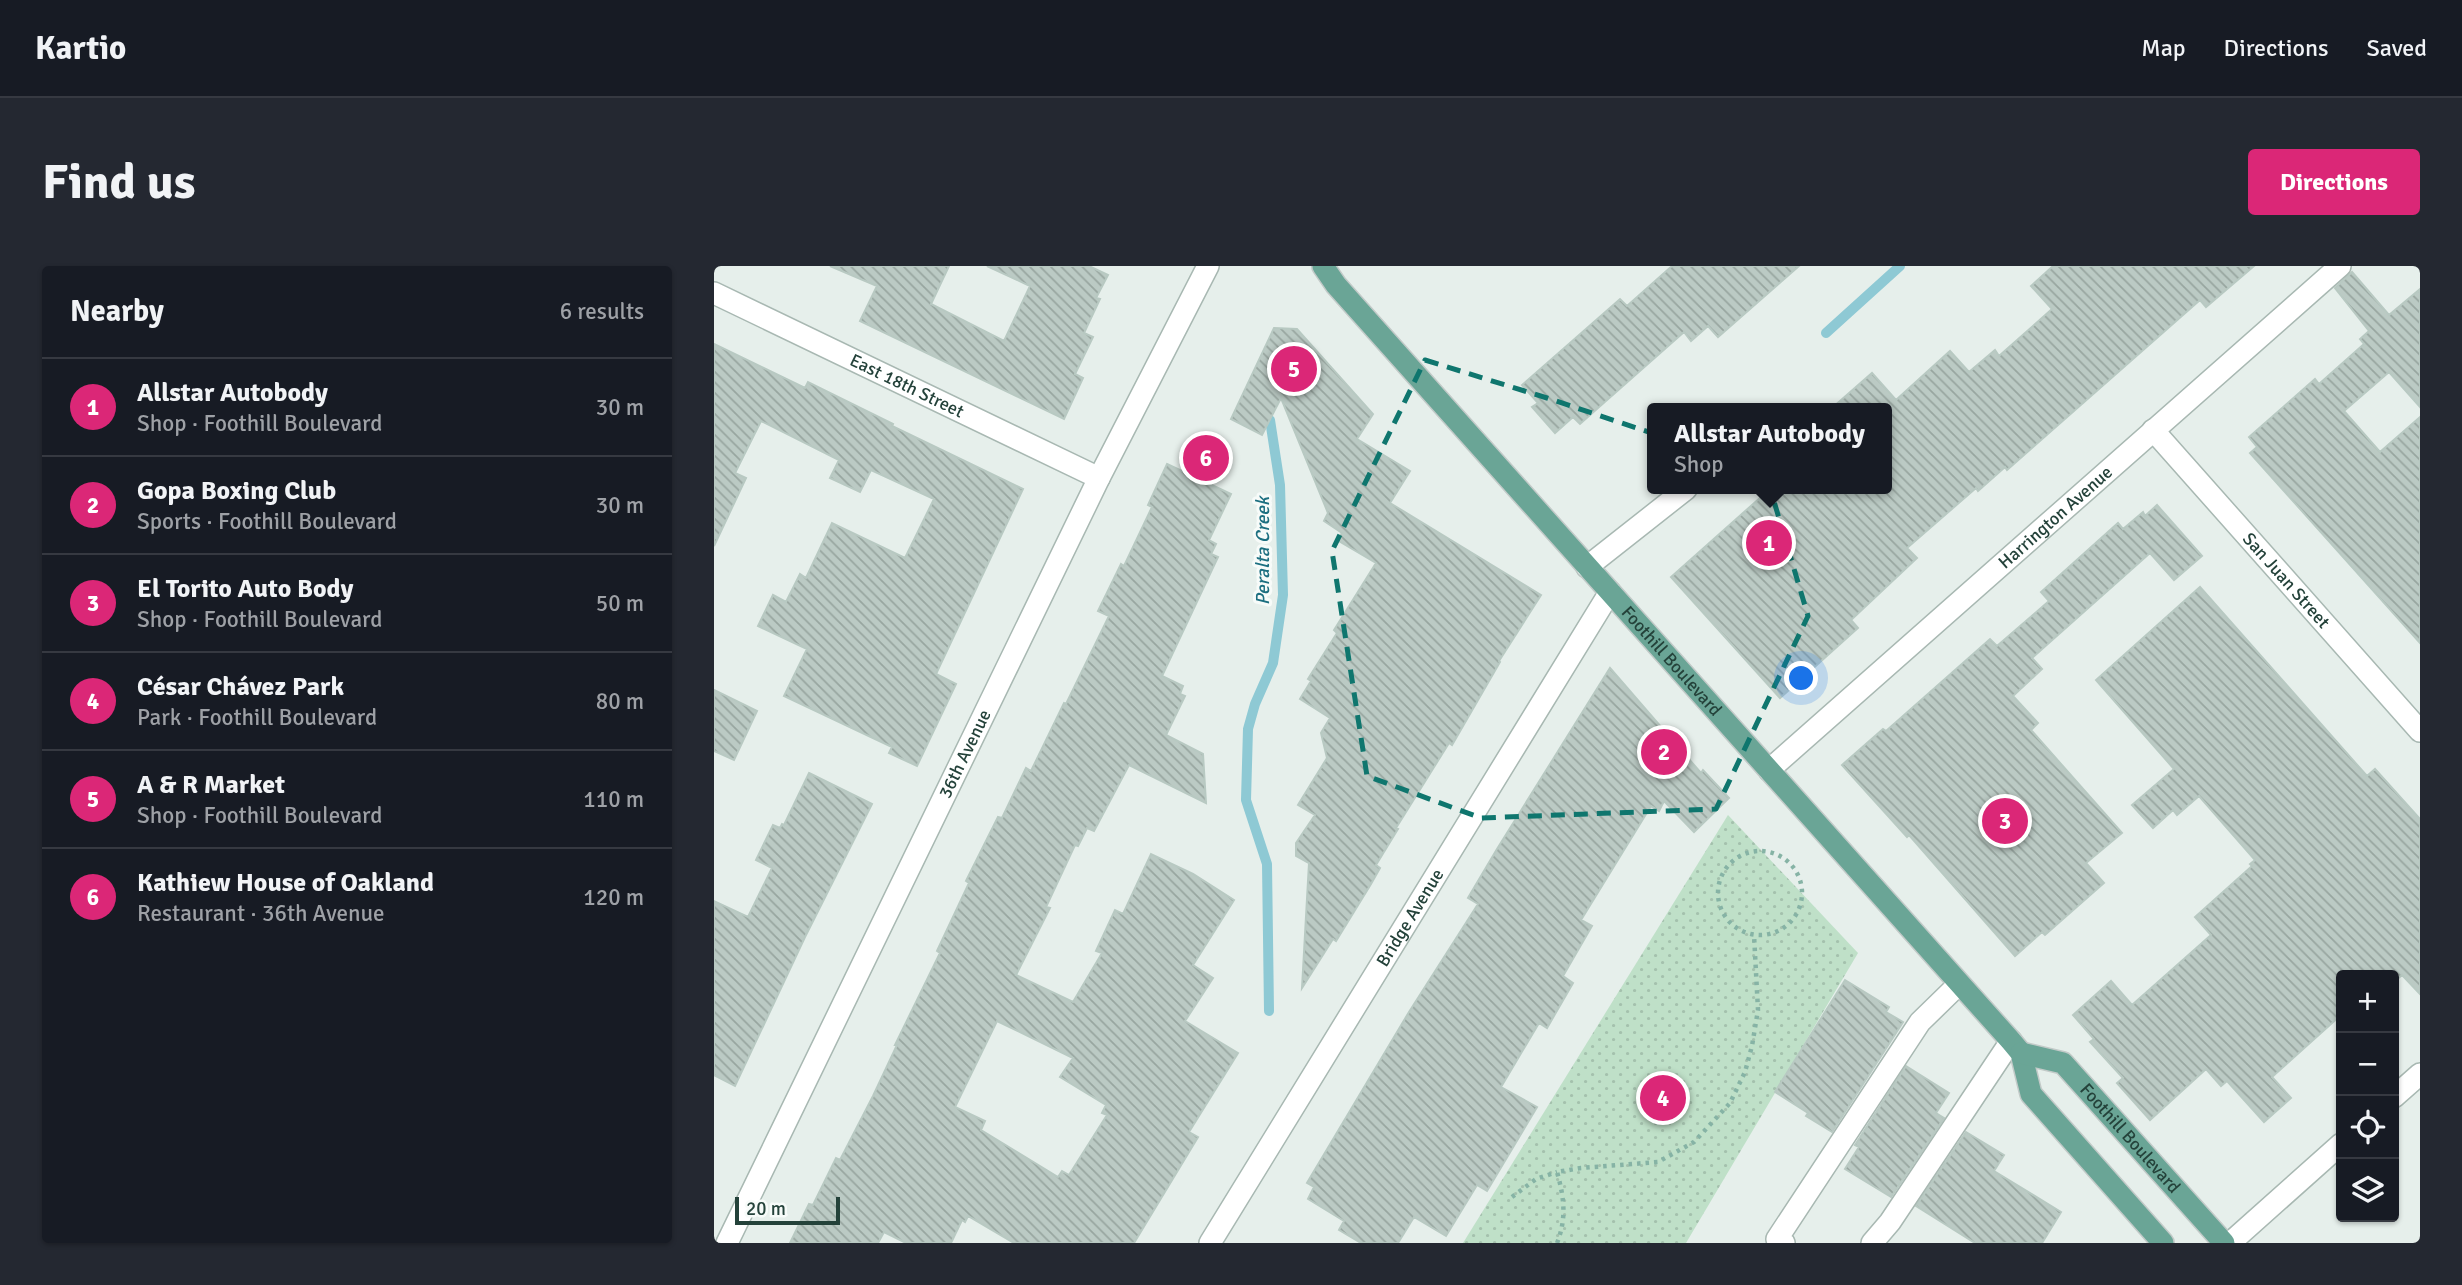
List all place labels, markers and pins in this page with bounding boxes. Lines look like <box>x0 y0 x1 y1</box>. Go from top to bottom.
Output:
pin: 5 <box>1271 343 1317 395</box>
pin: 6 <box>1183 432 1229 484</box>
pin: 1 <box>1746 517 1792 569</box>
pin: 2 <box>1641 726 1687 778</box>
pin: 3 <box>1982 795 2028 847</box>
pin: 4 <box>1640 1072 1686 1124</box>

